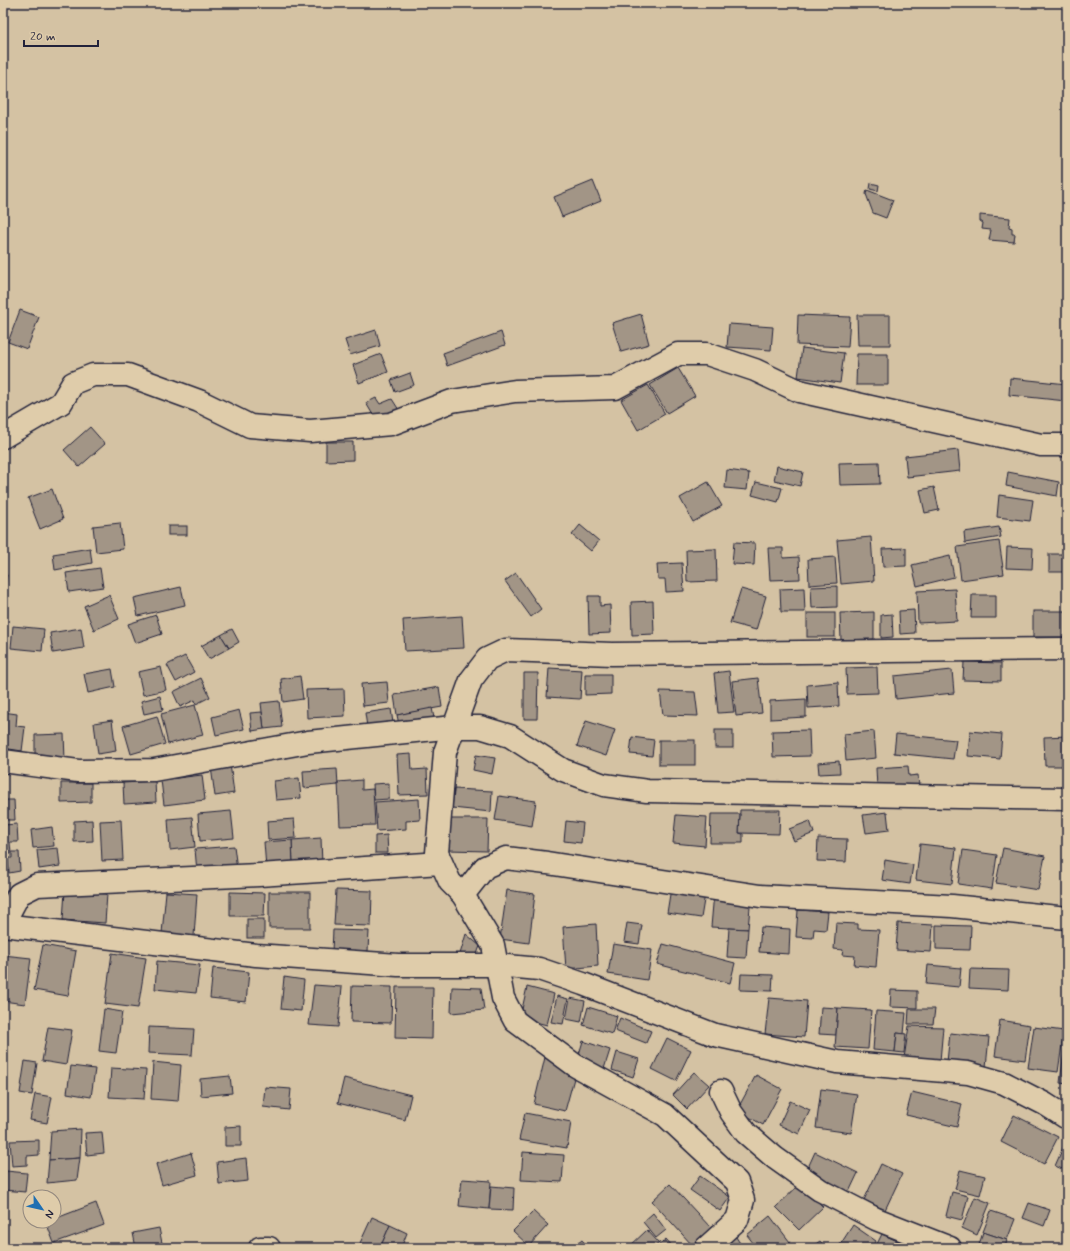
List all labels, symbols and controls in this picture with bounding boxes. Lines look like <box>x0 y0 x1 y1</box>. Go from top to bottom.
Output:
scale bar <box>24 22 98 48</box>
text: 20 m <box>30 29 56 45</box>
north arrow <box>22 1189 62 1229</box>
text: N <box>42 1207 57 1221</box>

